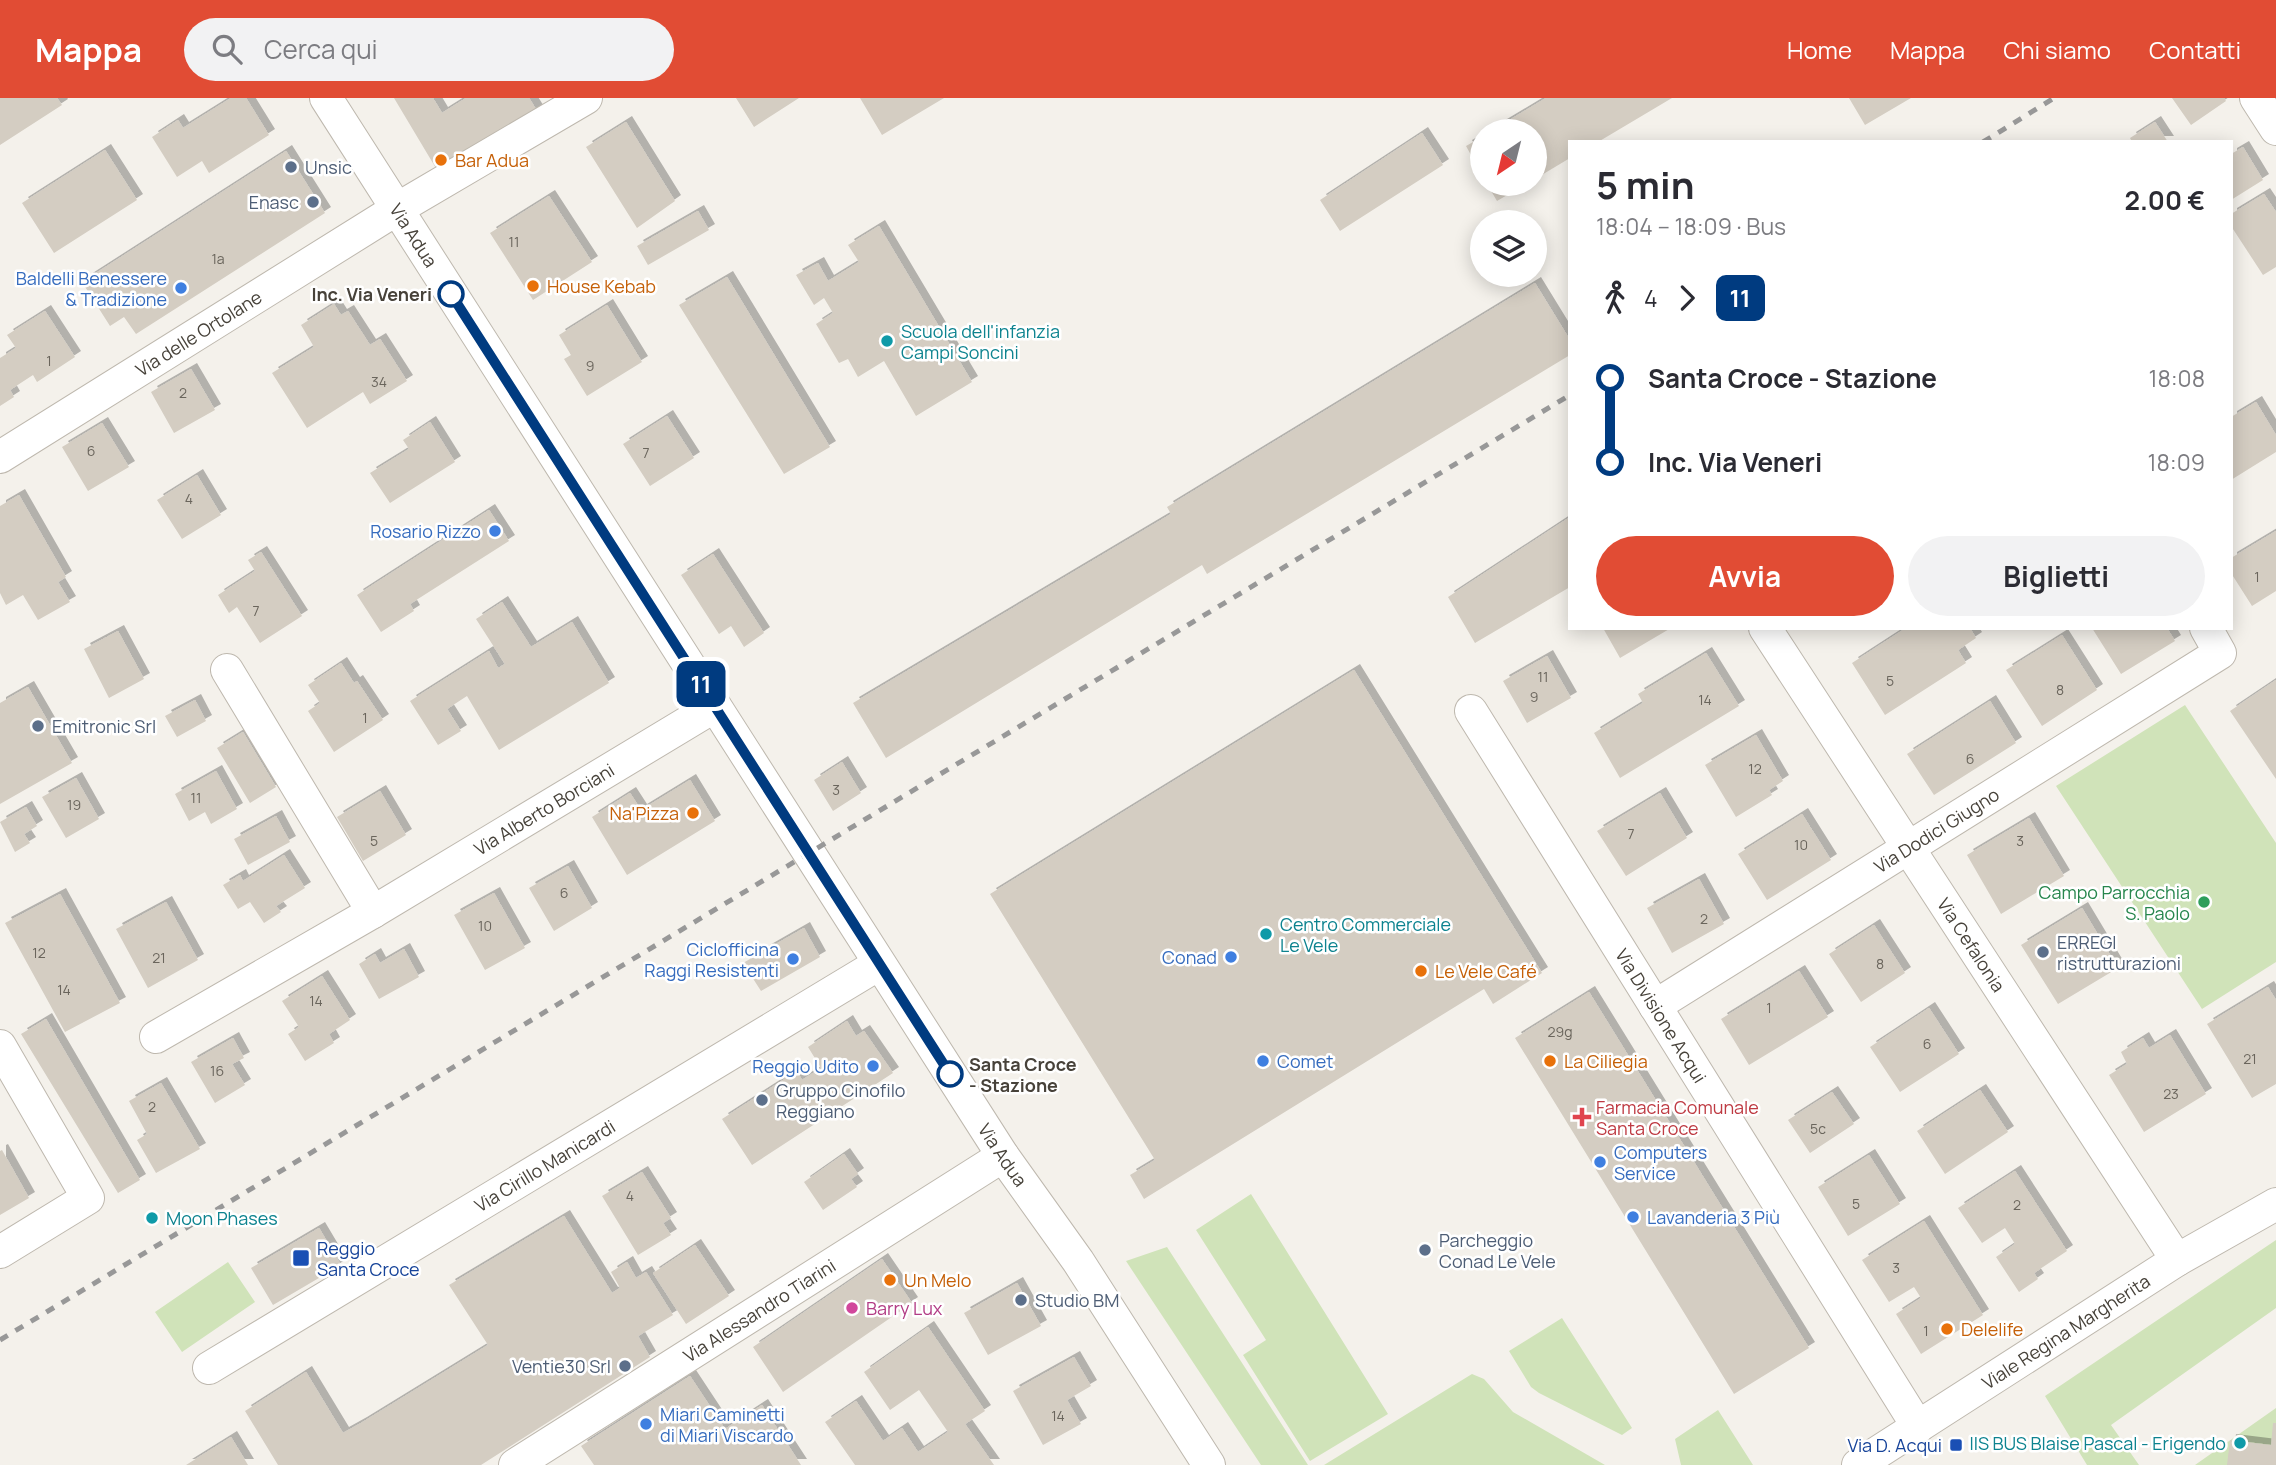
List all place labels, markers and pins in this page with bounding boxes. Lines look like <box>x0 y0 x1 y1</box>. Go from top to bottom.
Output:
place label: Bar Adua <box>455 148 529 172</box>
marker: Bar Adua <box>433 152 449 168</box>
place label: Unsic <box>305 155 352 179</box>
marker: Unsic <box>283 159 299 175</box>
place label: Enasc <box>249 190 299 214</box>
marker: Enasc <box>305 194 321 210</box>
place label: Baldelli Benessere & Tradizione <box>16 266 167 311</box>
place label: House Kebab <box>547 274 656 298</box>
marker: House Kebab <box>525 278 541 294</box>
marker: Baldelli Benessere & Tradizione <box>173 280 189 296</box>
marker: Inc. Via Veneri <box>438 281 464 307</box>
place label: Inc. Via Veneri <box>311 282 432 306</box>
place label: Scuola dell'infanzia Campi Soncini <box>901 319 1060 364</box>
marker: Scuola dell'infanzia Campi Soncini <box>879 333 895 349</box>
place label: Rosario Rizzo <box>370 519 481 543</box>
marker: Rosario Rizzo <box>487 523 503 539</box>
place label: Emitronic Srl <box>52 714 156 738</box>
marker: Emitronic Srl <box>30 718 46 734</box>
place label: Na'Pizza <box>610 801 679 825</box>
marker: Na'Pizza <box>685 805 701 821</box>
place label: Campo Parrocchia S. Paolo <box>2039 880 2190 925</box>
marker: Campo Parrocchia S. Paolo <box>2196 894 2212 910</box>
place label: Centro Commerciale Le Vele <box>1280 912 1451 957</box>
marker: Centro Commerciale Le Vele <box>1258 926 1274 942</box>
place label: ERREGI ristrutturazioni <box>2057 930 2181 975</box>
place label: Ciclofficina Raggi Resistenti <box>644 937 779 982</box>
marker: ERREGI ristrutturazioni <box>2035 944 2051 960</box>
place label: Conad <box>1162 945 1217 969</box>
marker: Conad <box>1223 949 1239 965</box>
marker: Ciclofficina Raggi Resistenti <box>785 951 801 967</box>
place label: Le Vele Café <box>1435 959 1537 983</box>
marker: Le Vele Café <box>1413 963 1429 979</box>
place label: Comet <box>1277 1049 1333 1073</box>
place label: La Ciliegia <box>1564 1049 1648 1073</box>
place label: Santa Croce - Stazione <box>969 1052 1077 1097</box>
marker: Comet <box>1255 1053 1271 1069</box>
marker: La Ciliegia <box>1542 1053 1558 1069</box>
place label: Reggio Udito <box>752 1054 859 1078</box>
marker: Reggio Udito <box>865 1058 881 1074</box>
marker: Santa Croce - Stazione <box>937 1061 963 1087</box>
place label: Gruppo Cinofilo Reggiano <box>776 1078 906 1123</box>
marker: Gruppo Cinofilo Reggiano <box>754 1092 770 1108</box>
place label: Farmacia Comunale Santa Croce <box>1596 1095 1759 1140</box>
marker: Farmacia Comunale Santa Croce <box>1574 1109 1590 1125</box>
place label: Computers Service <box>1614 1140 1707 1185</box>
marker: Computers Service <box>1592 1154 1608 1170</box>
place label: Lavanderia 3 Più <box>1647 1205 1780 1229</box>
place label: Moon Phases <box>166 1206 278 1230</box>
marker: Lavanderia 3 Più <box>1625 1209 1641 1225</box>
marker: Moon Phases <box>144 1210 160 1226</box>
place label: Parcheggio Conad Le Vele <box>1439 1228 1556 1273</box>
place label: Reggio Santa Croce <box>317 1236 420 1281</box>
marker: Parcheggio Conad Le Vele <box>1417 1242 1433 1258</box>
marker: Reggio Santa Croce <box>291 1248 311 1268</box>
place label: Un Melo <box>904 1268 971 1292</box>
marker: Un Melo <box>882 1272 898 1288</box>
place label: Studio BM <box>1035 1288 1119 1312</box>
marker: Studio BM <box>1013 1292 1029 1308</box>
place label: Barry Lux <box>866 1296 943 1320</box>
marker: Barry Lux <box>844 1300 860 1316</box>
place label: Delelife <box>1961 1317 2023 1341</box>
marker: Delelife <box>1939 1321 1955 1337</box>
place label: Ventie30 Srl <box>512 1354 611 1378</box>
marker: Ventie30 Srl <box>617 1358 633 1374</box>
place label: Miari Caminetti di Miari Viscardo <box>660 1402 794 1447</box>
marker: Miari Caminetti di Miari Viscardo <box>638 1416 654 1432</box>
place label: IIS BUS Blaise Pascal - Erigendo <box>1969 1431 2226 1455</box>
place label: Via D. Acqui <box>1847 1433 1942 1457</box>
marker: IIS BUS Blaise Pascal - Erigendo <box>2232 1435 2248 1451</box>
marker: Via D. Acqui <box>1948 1437 1964 1453</box>

